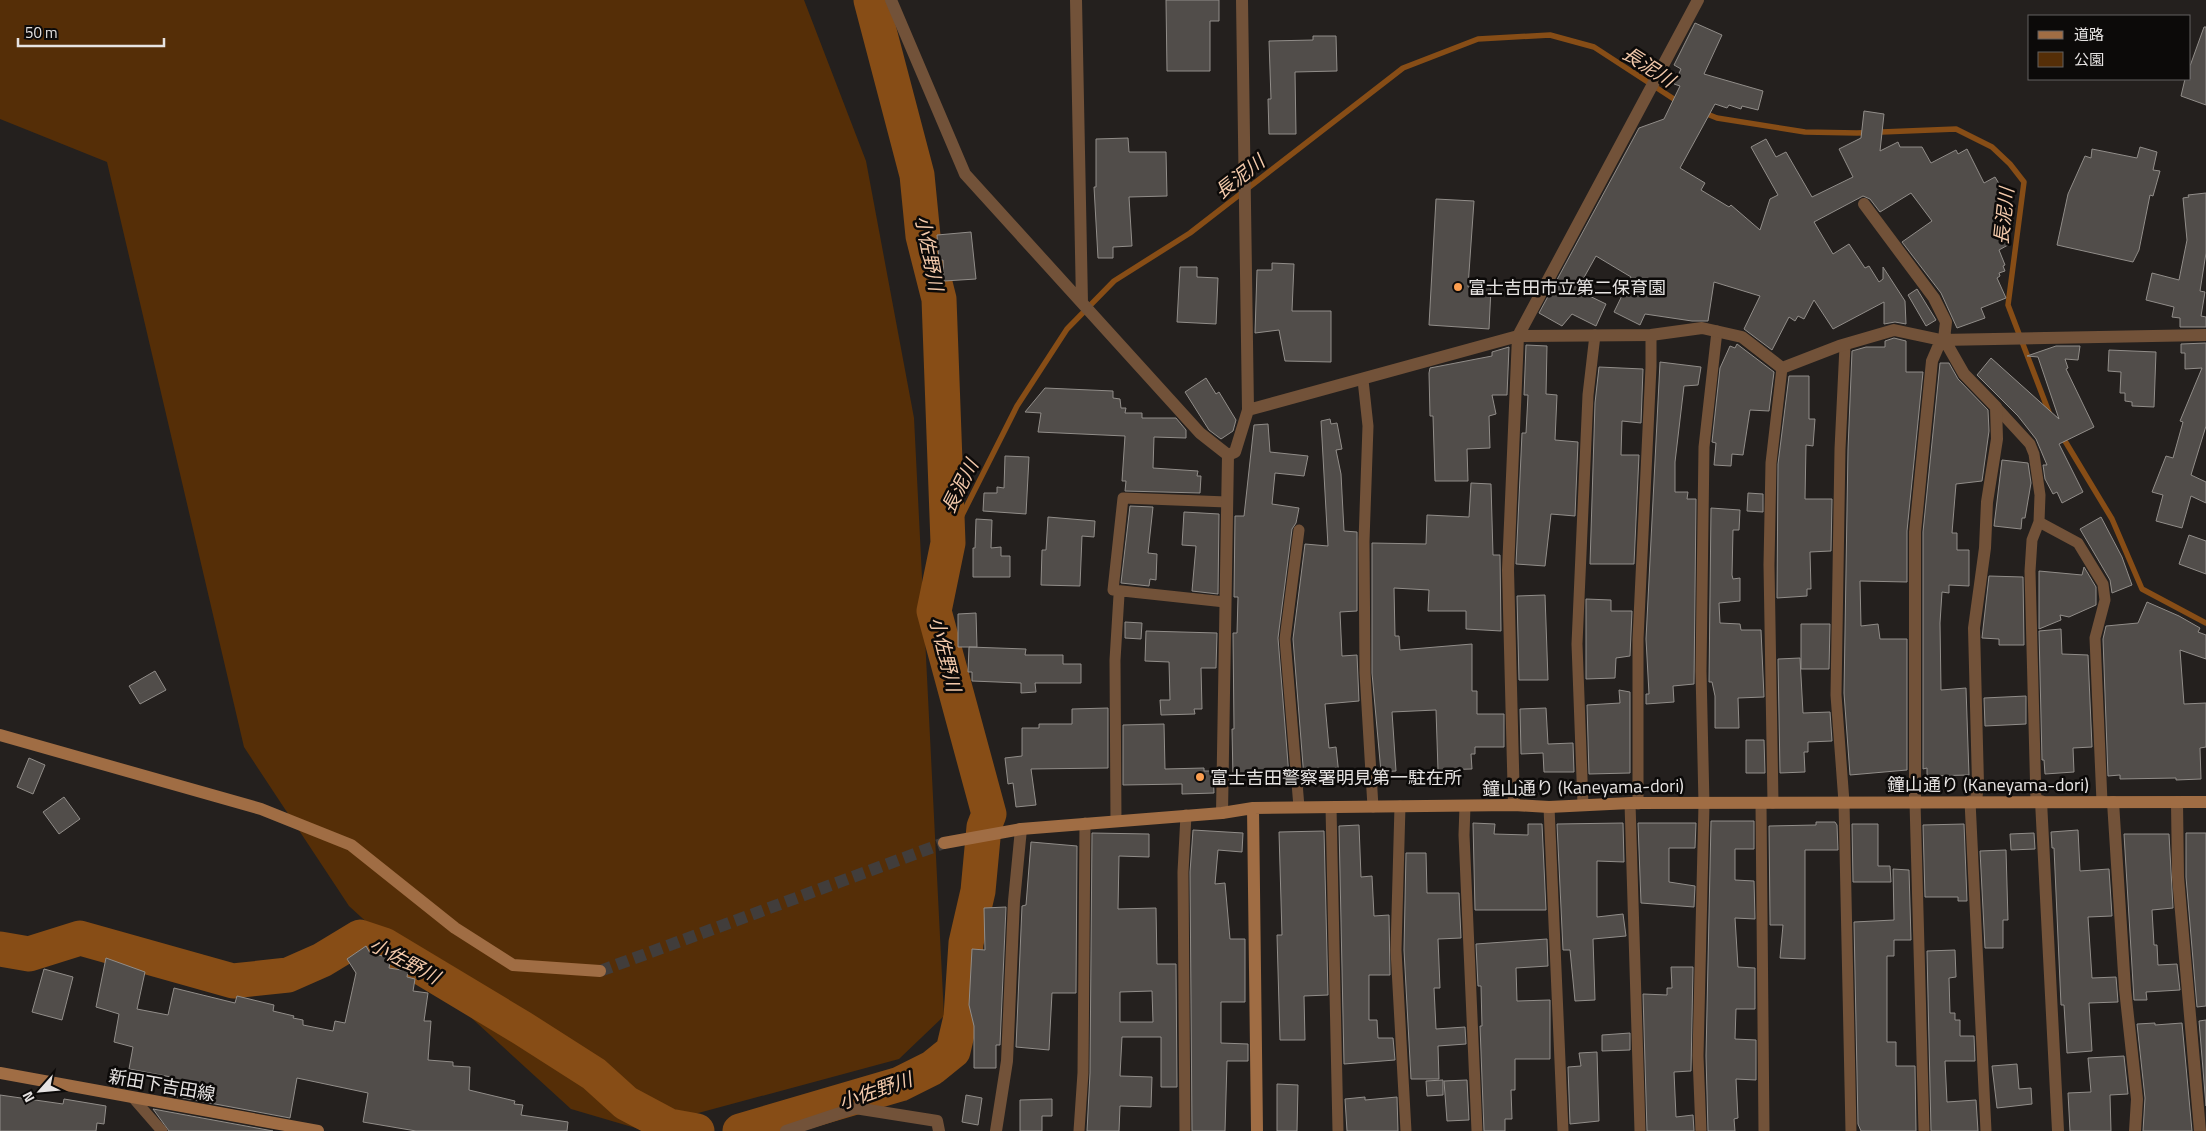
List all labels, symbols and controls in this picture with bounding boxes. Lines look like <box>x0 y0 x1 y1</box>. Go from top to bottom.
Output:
scale bar <box>18 15 164 47</box>
legend <box>2028 15 2191 80</box>
text: 50 m <box>25 21 58 44</box>
text: 道路 <box>2074 23 2104 46</box>
water label: 長泥川 <box>1617 38 1682 95</box>
text: 公園 <box>2074 48 2104 71</box>
water label: 長泥川 <box>1208 146 1272 205</box>
water label: 長泥川 <box>1986 184 2021 246</box>
water label: 小佐野川 <box>909 213 952 295</box>
place label: 富士吉田市立第二保育園 <box>1468 274 1666 301</box>
marker: 富士吉田市立第二保育園 <box>1452 281 1464 293</box>
water label: 長泥川 <box>933 452 986 518</box>
water label: 小佐野川 <box>923 614 970 696</box>
place label: 富士吉田警察署明見第一駐在所 <box>1210 764 1462 791</box>
marker: 富士吉田警察署明見第一駐在所 <box>1194 771 1206 783</box>
street label: 鐘山通り (Kaneyama-dori) <box>1887 771 2089 798</box>
street label: 鐘山通り (Kaneyama-dori) <box>1482 772 1684 802</box>
water label: 小佐野川 <box>365 929 447 992</box>
street label: 新田下吉田線 <box>106 1062 218 1108</box>
water label: 小佐野川 <box>834 1063 918 1116</box>
north arrow <box>15 1066 65 1116</box>
text: N <box>16 1088 40 1106</box>

